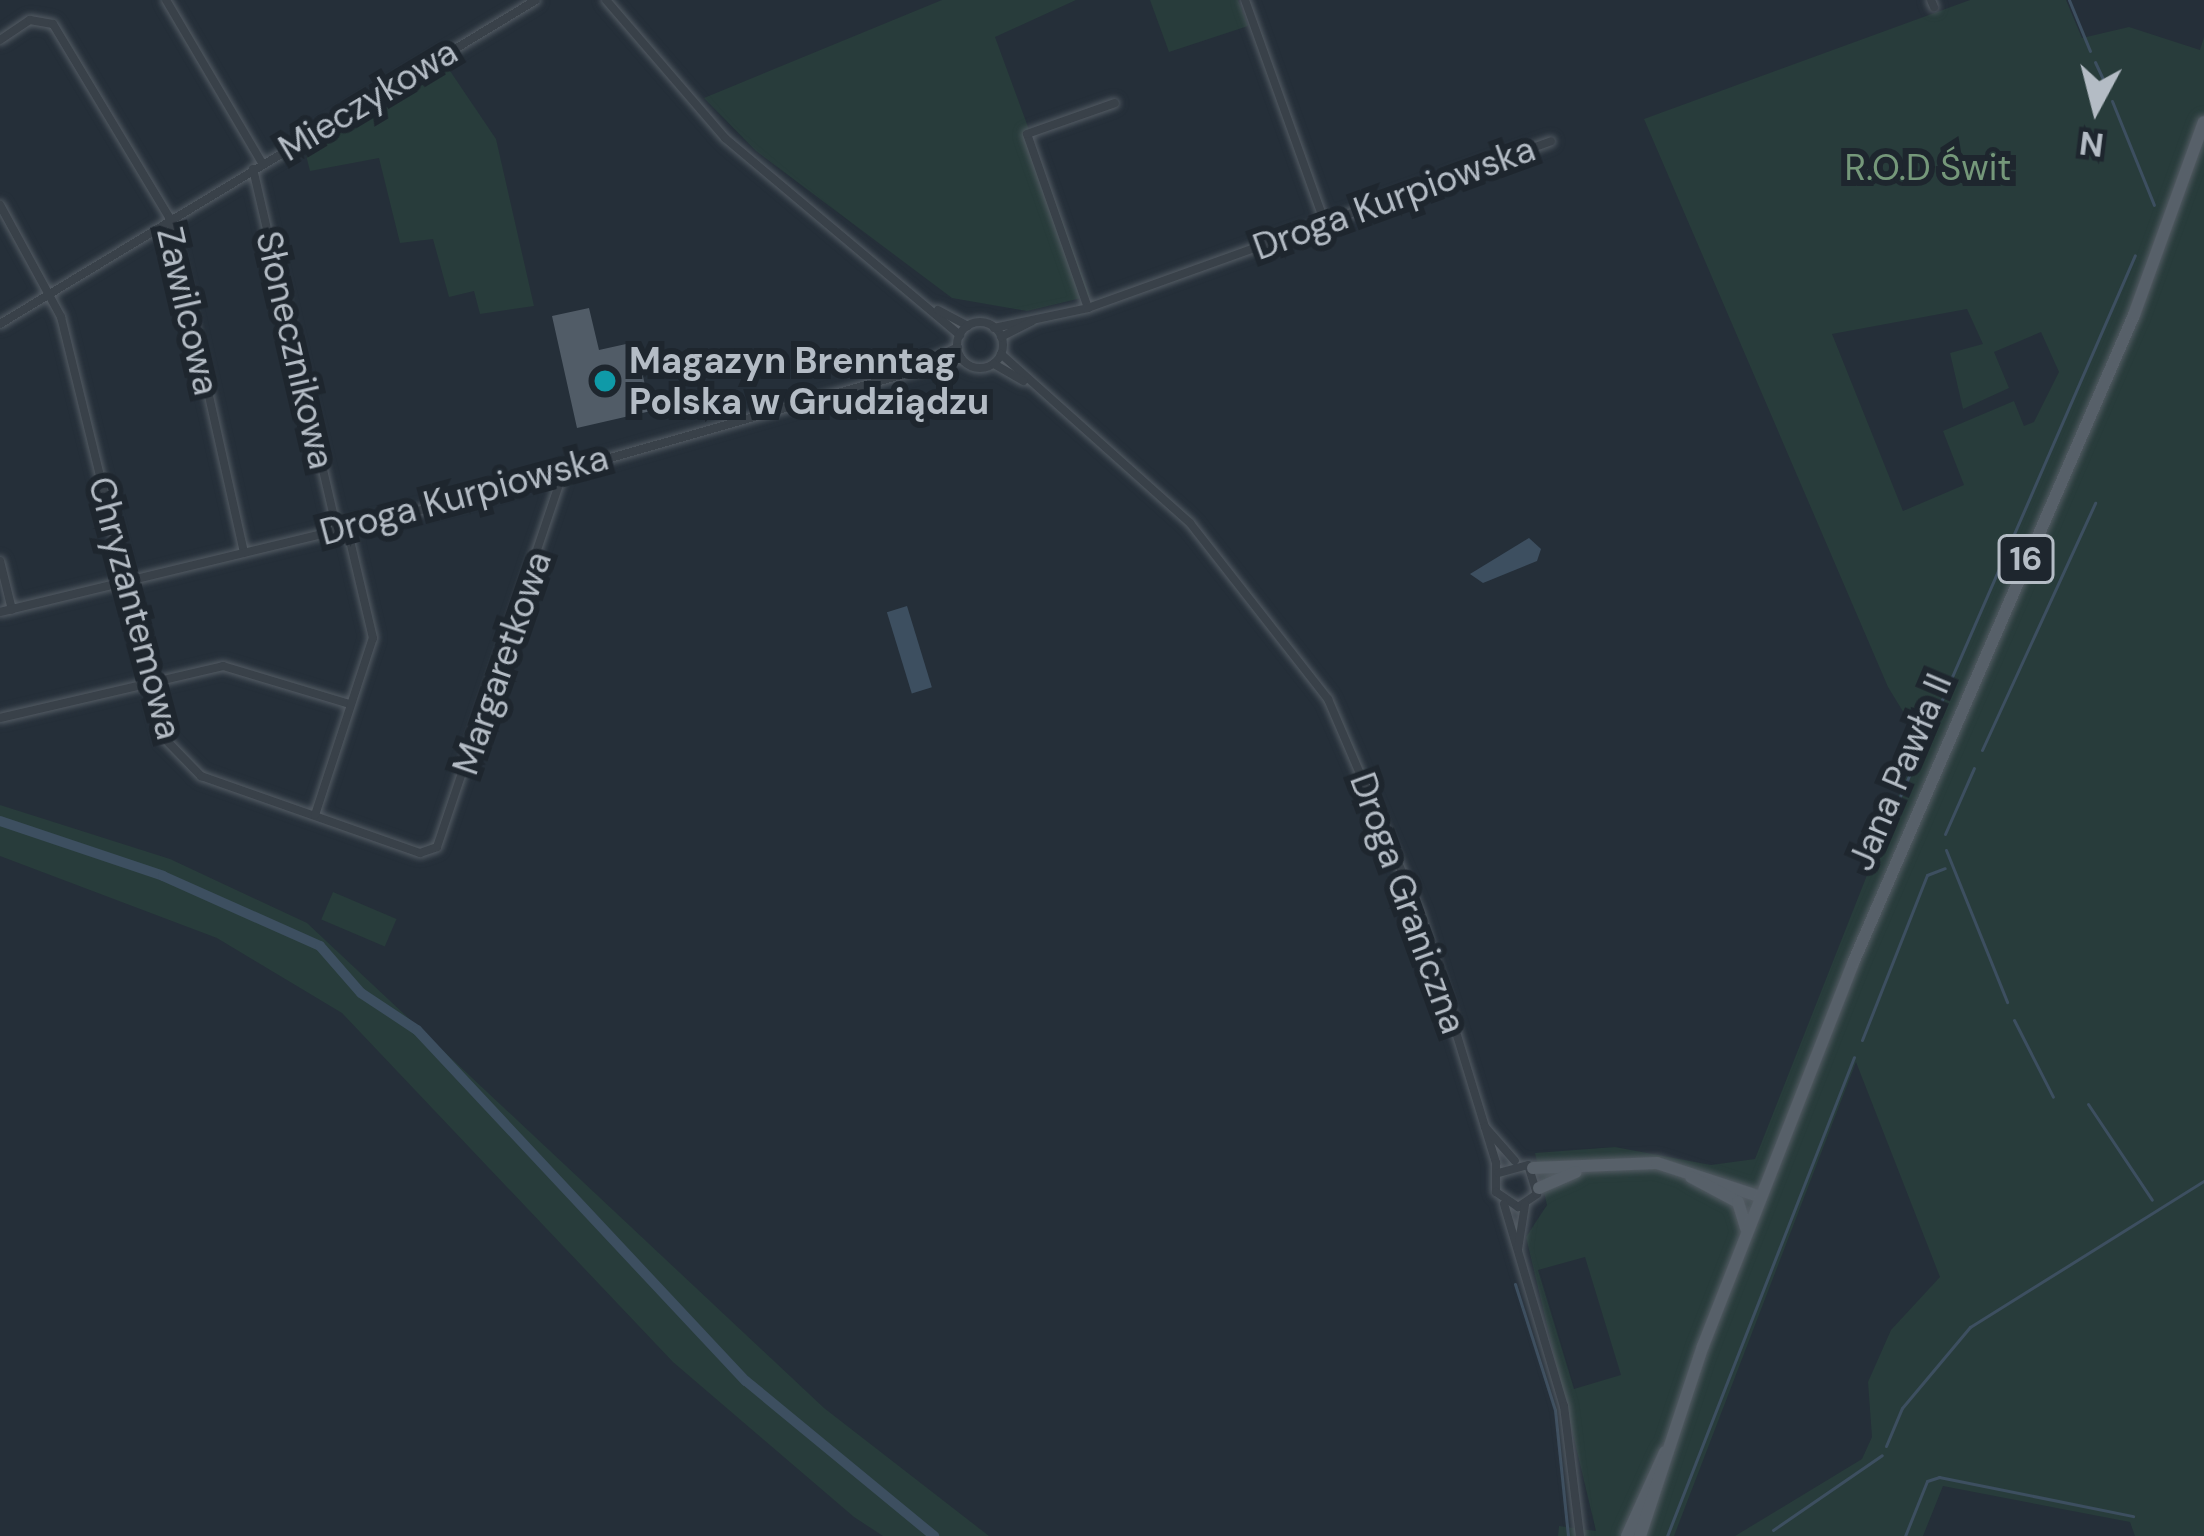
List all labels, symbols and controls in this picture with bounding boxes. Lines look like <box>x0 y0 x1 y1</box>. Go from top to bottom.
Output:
street label: Mieczykowa <box>271 30 465 170</box>
north arrow <box>2036 48 2156 168</box>
text: N <box>2077 121 2106 167</box>
street label: Droga Kurpiowska <box>1247 127 1541 269</box>
park label: R.O.D Świt <box>1845 146 2011 190</box>
street label: Zawilcowa <box>148 223 228 399</box>
street label: Słonecznikowa <box>247 227 343 473</box>
place label: Magazyn Brenntag Polska w Grudziądzu <box>629 338 989 423</box>
marker: Magazyn Brenntag Polska w Grudziądzu <box>592 368 618 394</box>
street label: Droga Kurpiowska <box>315 436 613 554</box>
street label: Chryzantemowa <box>79 472 191 744</box>
road number: 16 <box>1996 532 2056 586</box>
street label: Margaretkowa <box>444 546 560 780</box>
street label: Jana Pawła II <box>1839 667 1961 877</box>
street label: Droga Graniczna <box>1341 767 1475 1039</box>

